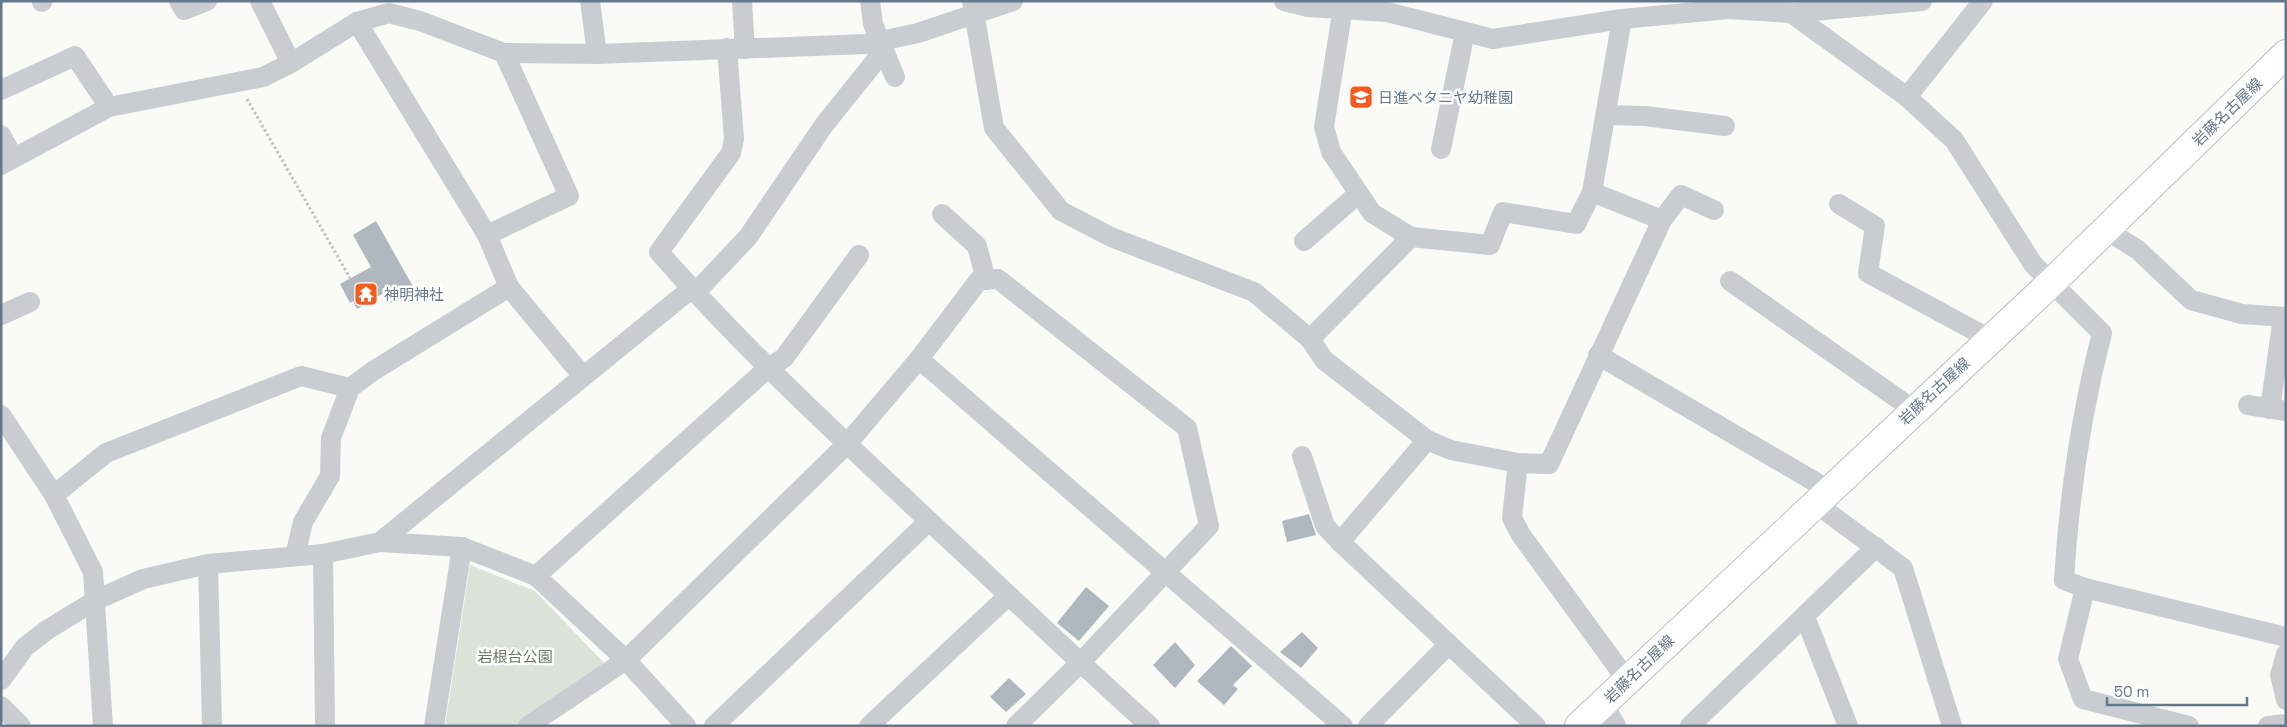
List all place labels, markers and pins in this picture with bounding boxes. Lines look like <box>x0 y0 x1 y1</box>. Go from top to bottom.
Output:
school or university icon: 日進ベタニヤ幼稚園 <box>1348 84 1374 110</box>
place label: 日進ベタニヤ幼稚園 <box>1378 88 1513 107</box>
temple icon: 神明神社 <box>353 281 379 307</box>
place label: 神明神社 <box>384 285 444 304</box>

